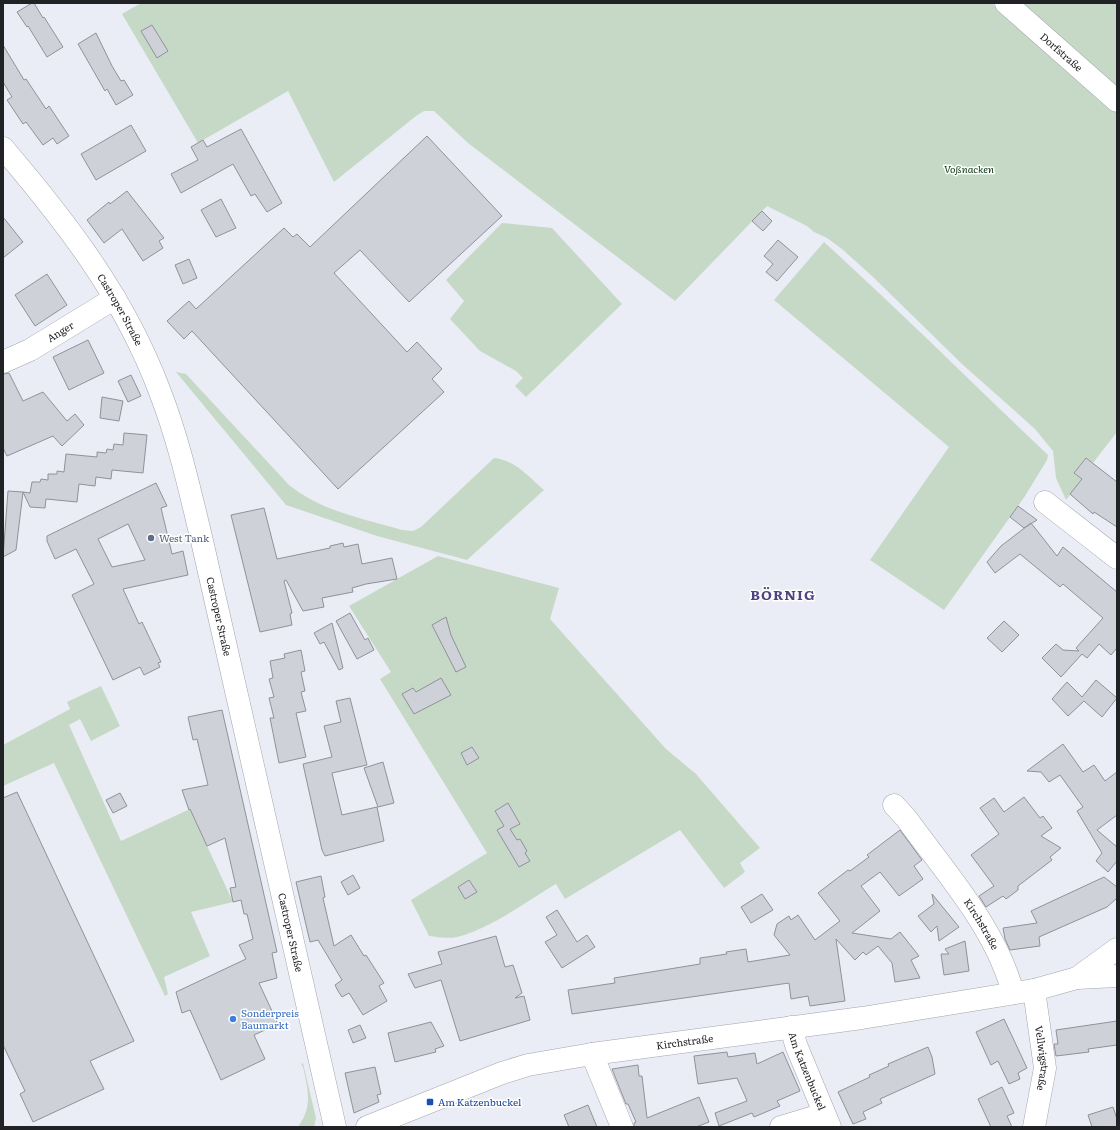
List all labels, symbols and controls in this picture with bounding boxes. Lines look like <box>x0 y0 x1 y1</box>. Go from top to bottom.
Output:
street label: Dorfstraße <box>1037 29 1086 75</box>
park label: Voßnacken <box>944 161 994 176</box>
street label: Castroper Straße <box>94 270 147 348</box>
street label: Anger <box>44 317 76 345</box>
place label: West Tank <box>159 530 210 545</box>
marker: West Tank <box>146 533 156 543</box>
street label: Castroper Straße <box>203 575 236 657</box>
district label: BÖRNIG <box>750 584 816 604</box>
street label: Castroper Straße <box>275 891 308 973</box>
street label: Kirchstraße <box>961 895 1003 952</box>
place label: Sonderpreis Baumarkt <box>241 1005 299 1032</box>
marker: Sonderpreis Baumarkt <box>228 1014 238 1024</box>
street label: Vellwigstraße <box>1032 1025 1053 1092</box>
street label: Kirchstraße <box>655 1030 714 1052</box>
street label: Am Katzenbuckel <box>786 1030 830 1113</box>
place label: Am Katzenbuckel <box>438 1094 522 1109</box>
marker: Am Katzenbuckel <box>425 1097 435 1107</box>

